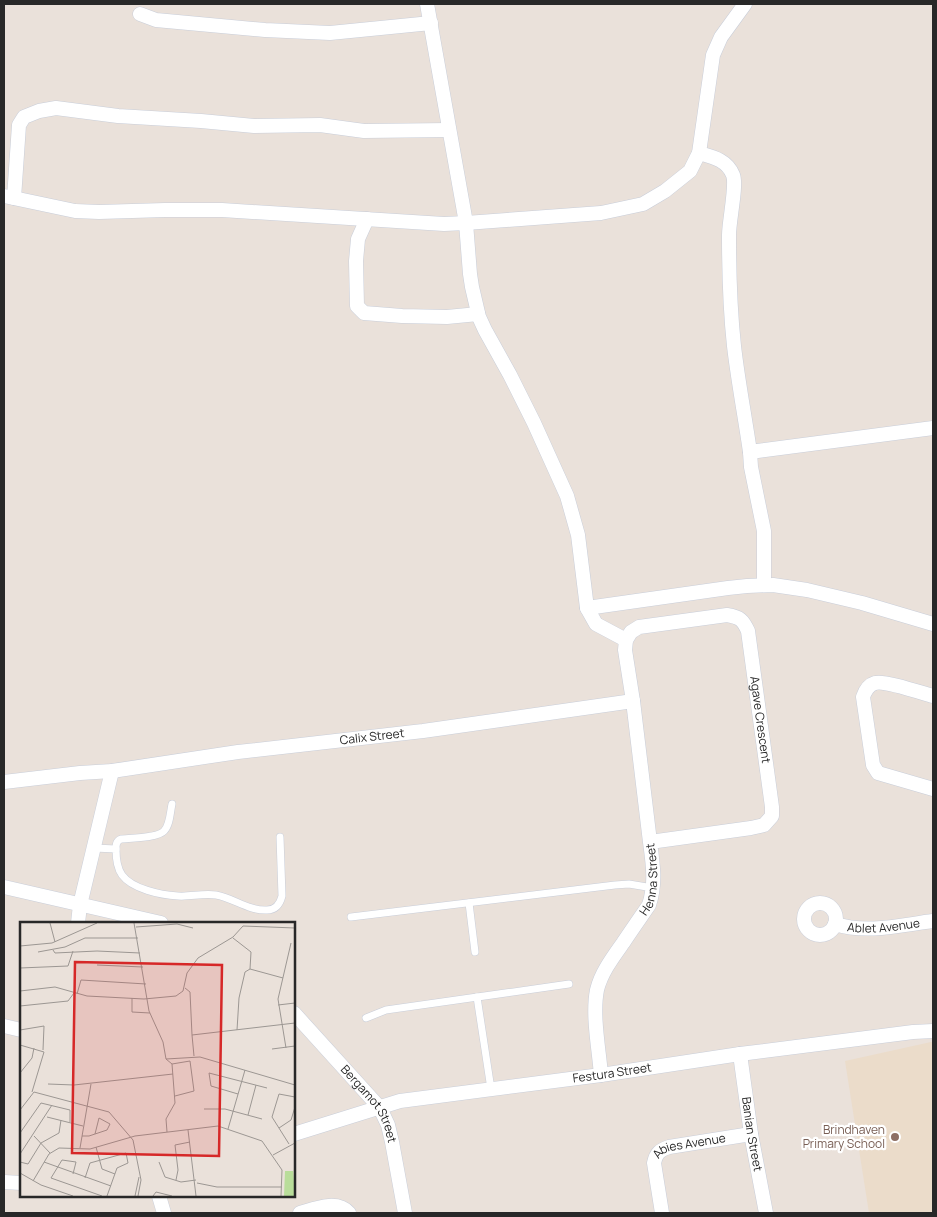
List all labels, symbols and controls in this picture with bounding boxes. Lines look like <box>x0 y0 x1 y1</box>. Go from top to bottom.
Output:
street label: Agave Crescent <box>746 675 775 764</box>
street label: Calix Street <box>339 724 405 748</box>
street label: Henna Street <box>635 842 661 919</box>
street label: Ablet Avenue <box>846 914 921 937</box>
inset map <box>20 922 295 1197</box>
street label: Festura Street <box>572 1058 653 1087</box>
street label: Bergamot Street <box>337 1061 401 1145</box>
street label: Banian Street <box>738 1096 767 1173</box>
place label: Brindhaven Primary School <box>803 1121 885 1152</box>
street label: Abies Avenue <box>648 1129 727 1162</box>
marker: Brindhaven Primary School <box>889 1131 901 1143</box>

